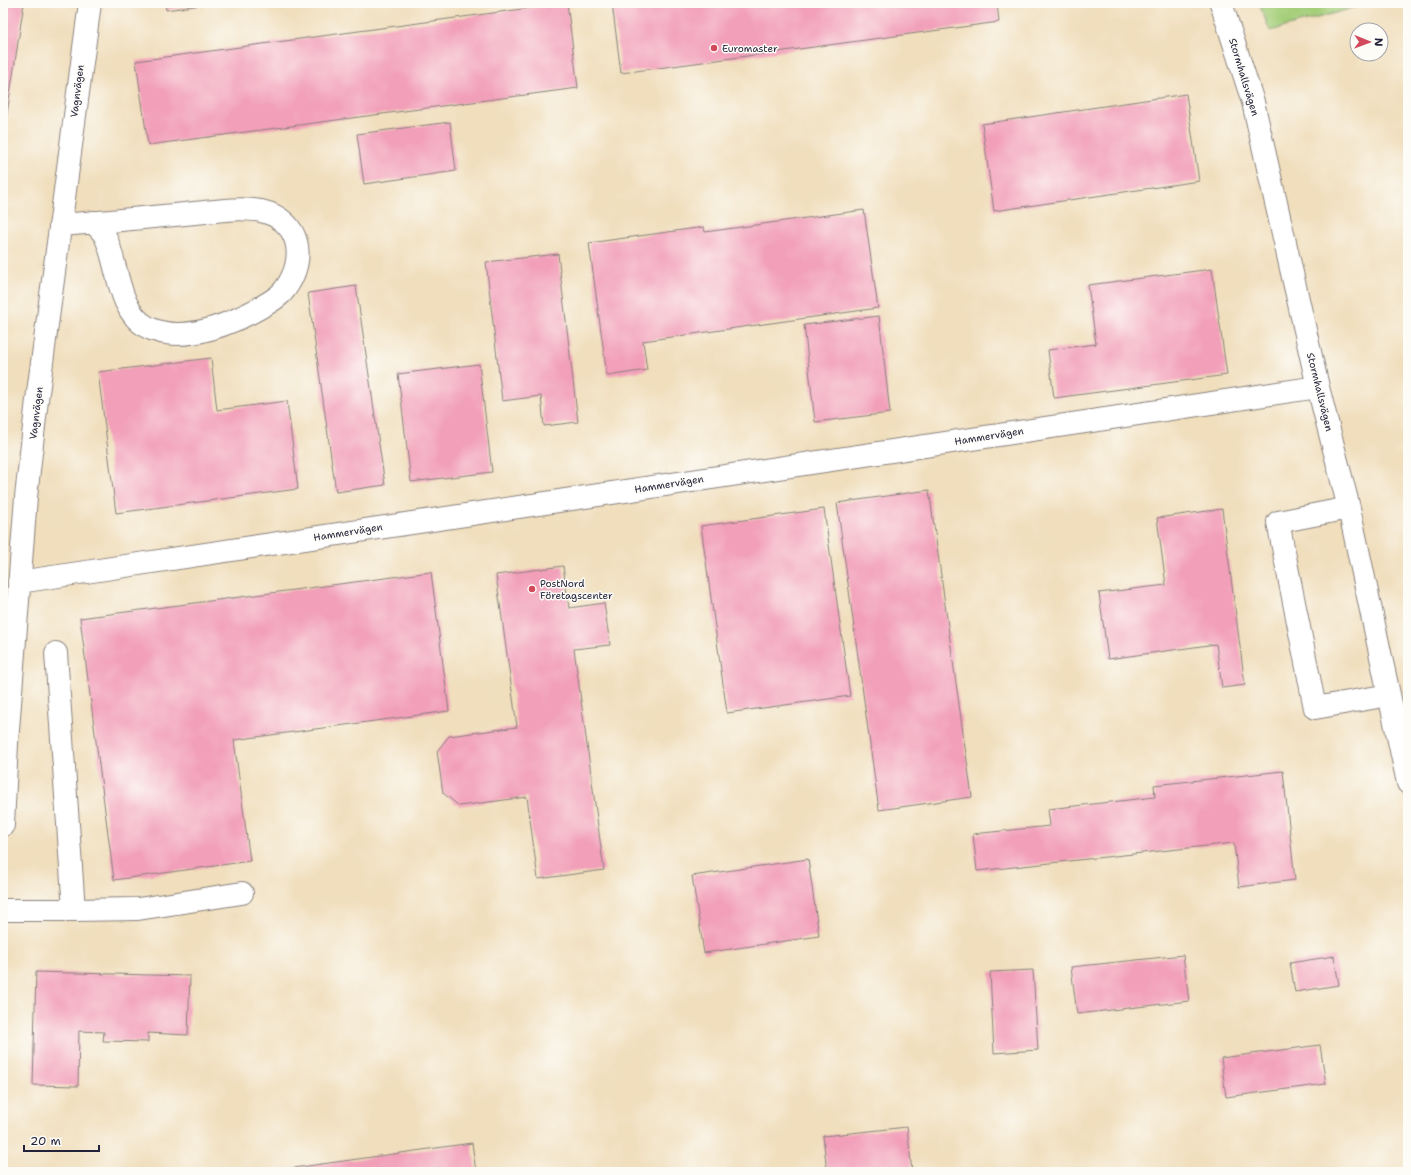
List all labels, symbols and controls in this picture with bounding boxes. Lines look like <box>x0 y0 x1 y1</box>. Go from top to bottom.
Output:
north arrow <box>1349 22 1389 62</box>
street label: Stormhallsvägen <box>1226 37 1262 117</box>
text: N <box>1371 38 1386 47</box>
place label: Euromaster <box>722 42 778 55</box>
marker: Euromaster <box>709 43 719 53</box>
street label: Vagnvägen <box>67 64 87 118</box>
street label: Stormhallsvägen <box>1304 351 1336 433</box>
street label: Vagnvägen <box>26 386 46 440</box>
street label: Hammervägen <box>954 424 1024 448</box>
street label: Hammervägen <box>634 472 704 496</box>
street label: Hammervägen <box>313 520 383 544</box>
place label: PostNord Företagscenter <box>540 577 613 602</box>
marker: PostNord Företagscenter <box>527 584 537 594</box>
scale bar <box>24 1127 99 1153</box>
text: 20 m <box>30 1133 61 1149</box>

